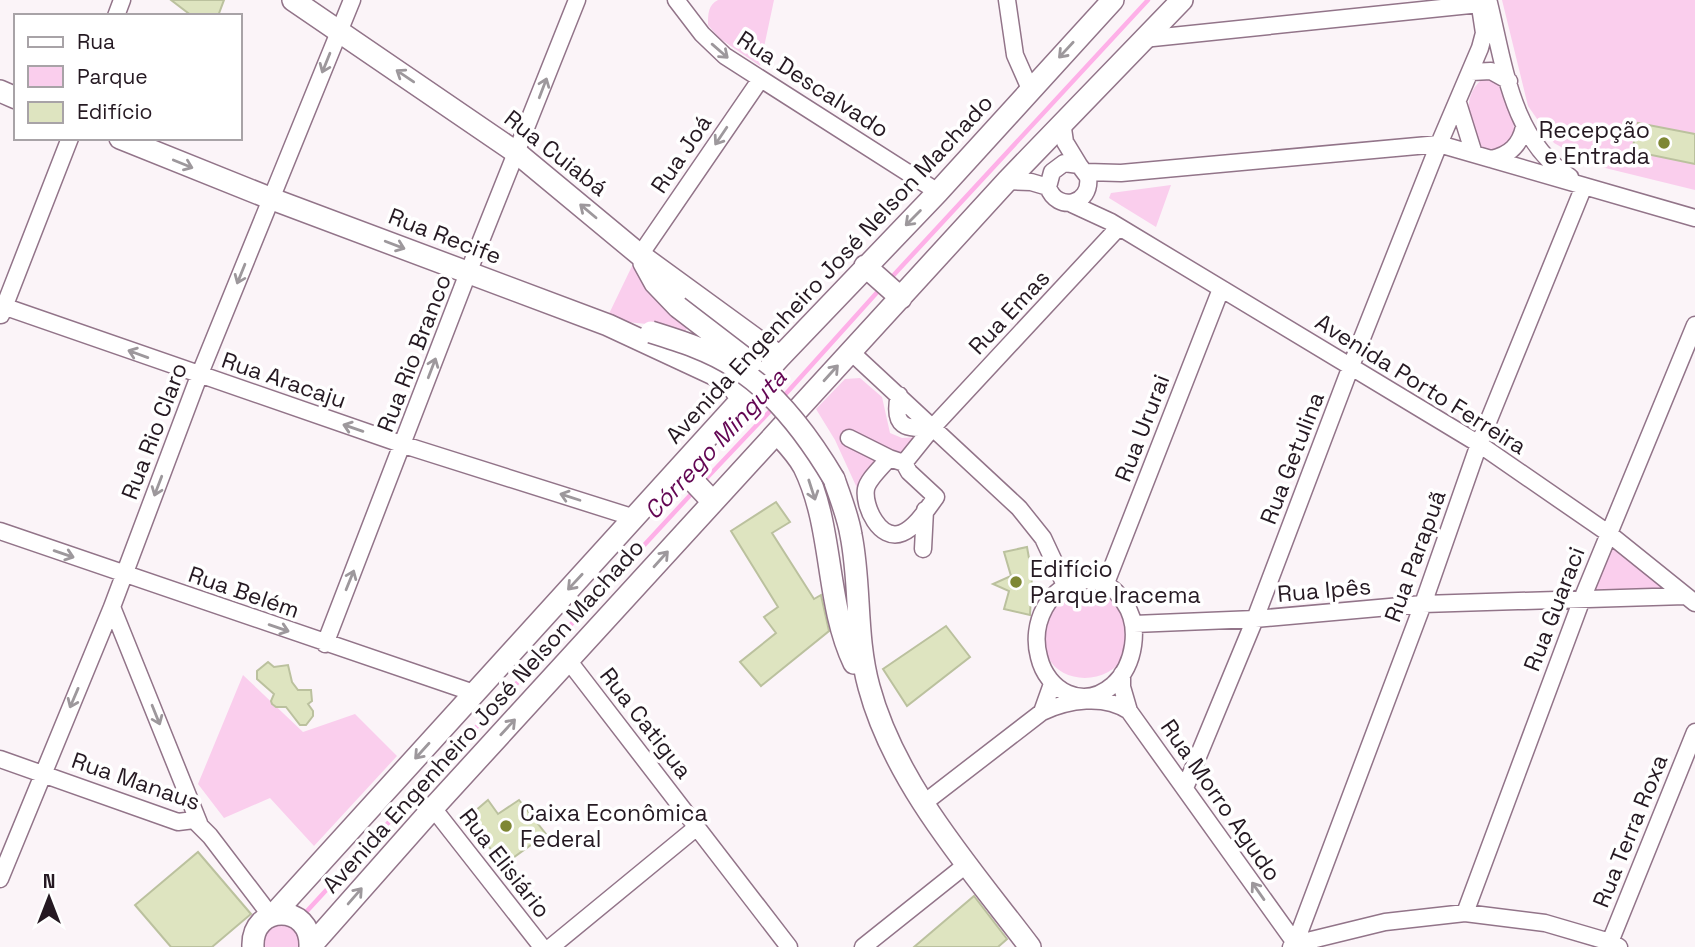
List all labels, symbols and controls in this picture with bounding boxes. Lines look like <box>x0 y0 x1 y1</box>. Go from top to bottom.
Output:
legend <box>14 14 242 140</box>
street label: Rua Descalvado <box>731 24 895 144</box>
text: Rua <box>77 28 115 55</box>
one-way arrow <box>1058 41 1075 58</box>
one-way arrow <box>711 43 729 59</box>
one-way arrow <box>319 52 332 74</box>
text: Parque <box>77 63 148 90</box>
one-way arrow <box>396 69 415 83</box>
one-way arrow <box>537 78 550 100</box>
street label: Avenida Engenheiro José Nelson Machado <box>659 88 999 450</box>
text: Edifício <box>77 98 153 125</box>
street label: Rua Cuiabá <box>498 103 614 203</box>
street label: Rua Joá <box>644 109 718 199</box>
place label: Recepção e Entrada <box>1539 115 1650 171</box>
one-way arrow <box>714 126 728 145</box>
marker: Recepção e Entrada <box>1656 135 1672 151</box>
one-way arrow <box>172 158 193 171</box>
street label: Rua Recife <box>384 201 506 271</box>
one-way arrow <box>579 203 597 219</box>
one-way arrow <box>904 209 921 226</box>
one-way arrow <box>384 240 406 253</box>
one-way arrow <box>234 263 247 285</box>
street label: Rua Emas <box>962 263 1056 361</box>
street label: Rua Rio Branco <box>370 270 458 436</box>
street label: Avenida Porto Ferreira <box>1310 307 1532 461</box>
street label: Rua Aracaju <box>218 345 350 415</box>
one-way arrow <box>128 347 150 359</box>
street label: Rua Rio Claro <box>114 358 194 504</box>
one-way arrow <box>427 358 440 380</box>
water label: Córrego Minguta <box>637 362 793 526</box>
one-way arrow <box>823 364 839 382</box>
street label: Rua Ururai <box>1108 370 1176 486</box>
street label: Rua Getulina <box>1253 388 1331 528</box>
one-way arrow <box>343 421 365 433</box>
one-way arrow <box>150 474 163 496</box>
one-way arrow <box>807 479 819 501</box>
street label: Rua Parapuã <box>1377 486 1453 626</box>
one-way arrow <box>559 490 581 503</box>
street label: Avenida Engenheiro José Nelson Machado <box>316 532 650 900</box>
street label: Rua Guaraci <box>1517 543 1591 675</box>
one-way arrow <box>53 549 75 561</box>
one-way arrow <box>653 550 669 568</box>
place label: Edifício Parque Iracema <box>1030 554 1201 610</box>
street label: Rua Belém <box>184 559 304 625</box>
one-way arrow <box>344 570 357 592</box>
street label: Rua Ipês <box>1276 571 1372 609</box>
one-way arrow <box>567 574 584 591</box>
marker: Edifício Parque Iracema <box>1008 574 1024 590</box>
one-way arrow <box>268 623 290 635</box>
street label: Rua Catigua <box>593 661 699 785</box>
one-way arrow <box>67 686 80 708</box>
one-way arrow <box>150 704 163 726</box>
street label: Rua Morro Agudo <box>1154 713 1288 887</box>
one-way arrow <box>499 719 516 736</box>
one-way arrow <box>414 742 430 760</box>
street label: Rua Manaus <box>68 745 204 817</box>
street label: Rua Terra Roxa <box>1586 750 1674 912</box>
place label: Caixa Econômica Federal <box>520 798 708 854</box>
street label: Rua Elisiário <box>453 802 557 924</box>
marker: Caixa Econômica Federal <box>498 818 514 834</box>
north arrow <box>14 863 84 933</box>
text: N <box>43 869 55 894</box>
one-way arrow <box>1251 882 1265 901</box>
one-way arrow <box>347 887 363 905</box>

